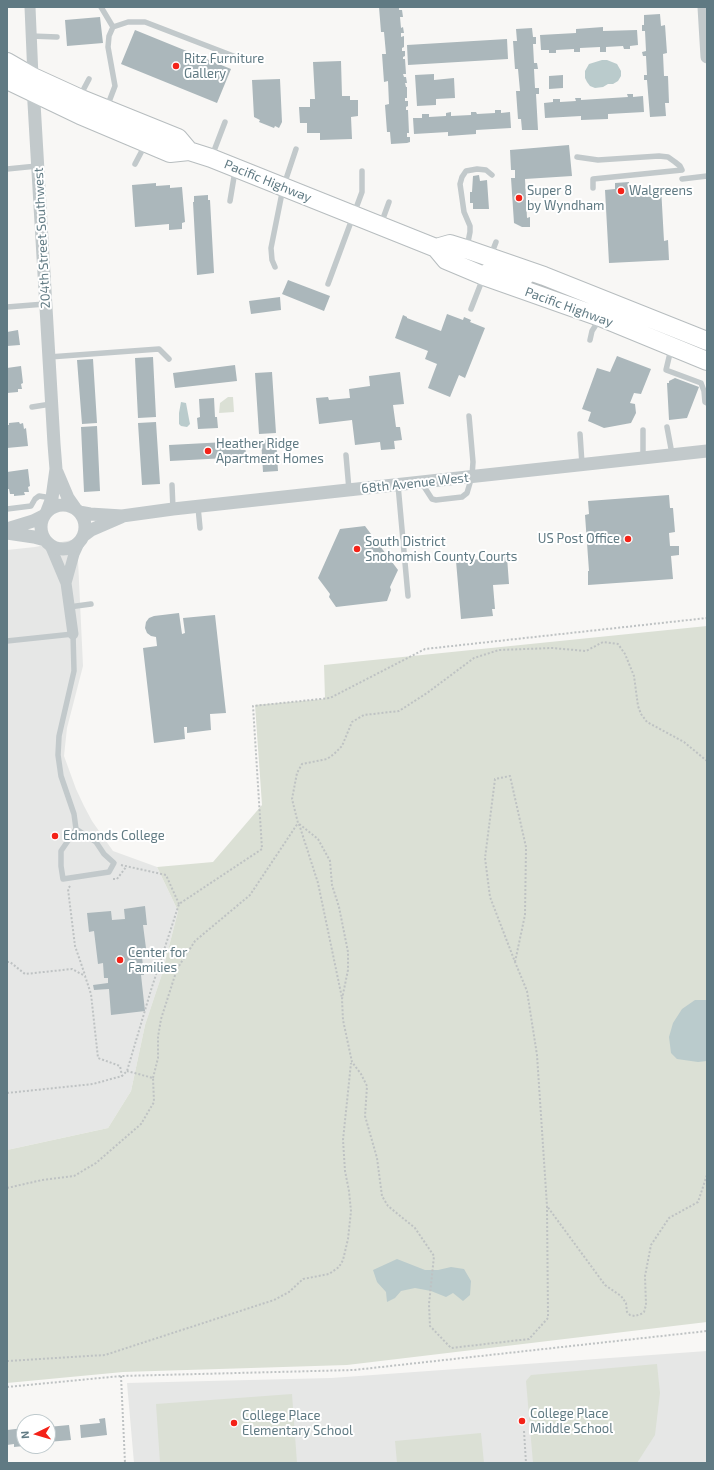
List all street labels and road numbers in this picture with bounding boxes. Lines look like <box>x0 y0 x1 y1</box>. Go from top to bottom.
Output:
street label: Pacific Highway <box>222 156 314 206</box>
street label: 204th Street Southwest <box>31 167 53 309</box>
street label: Pacific Highway <box>523 284 615 330</box>
street label: 68th Avenue West <box>361 470 469 496</box>

